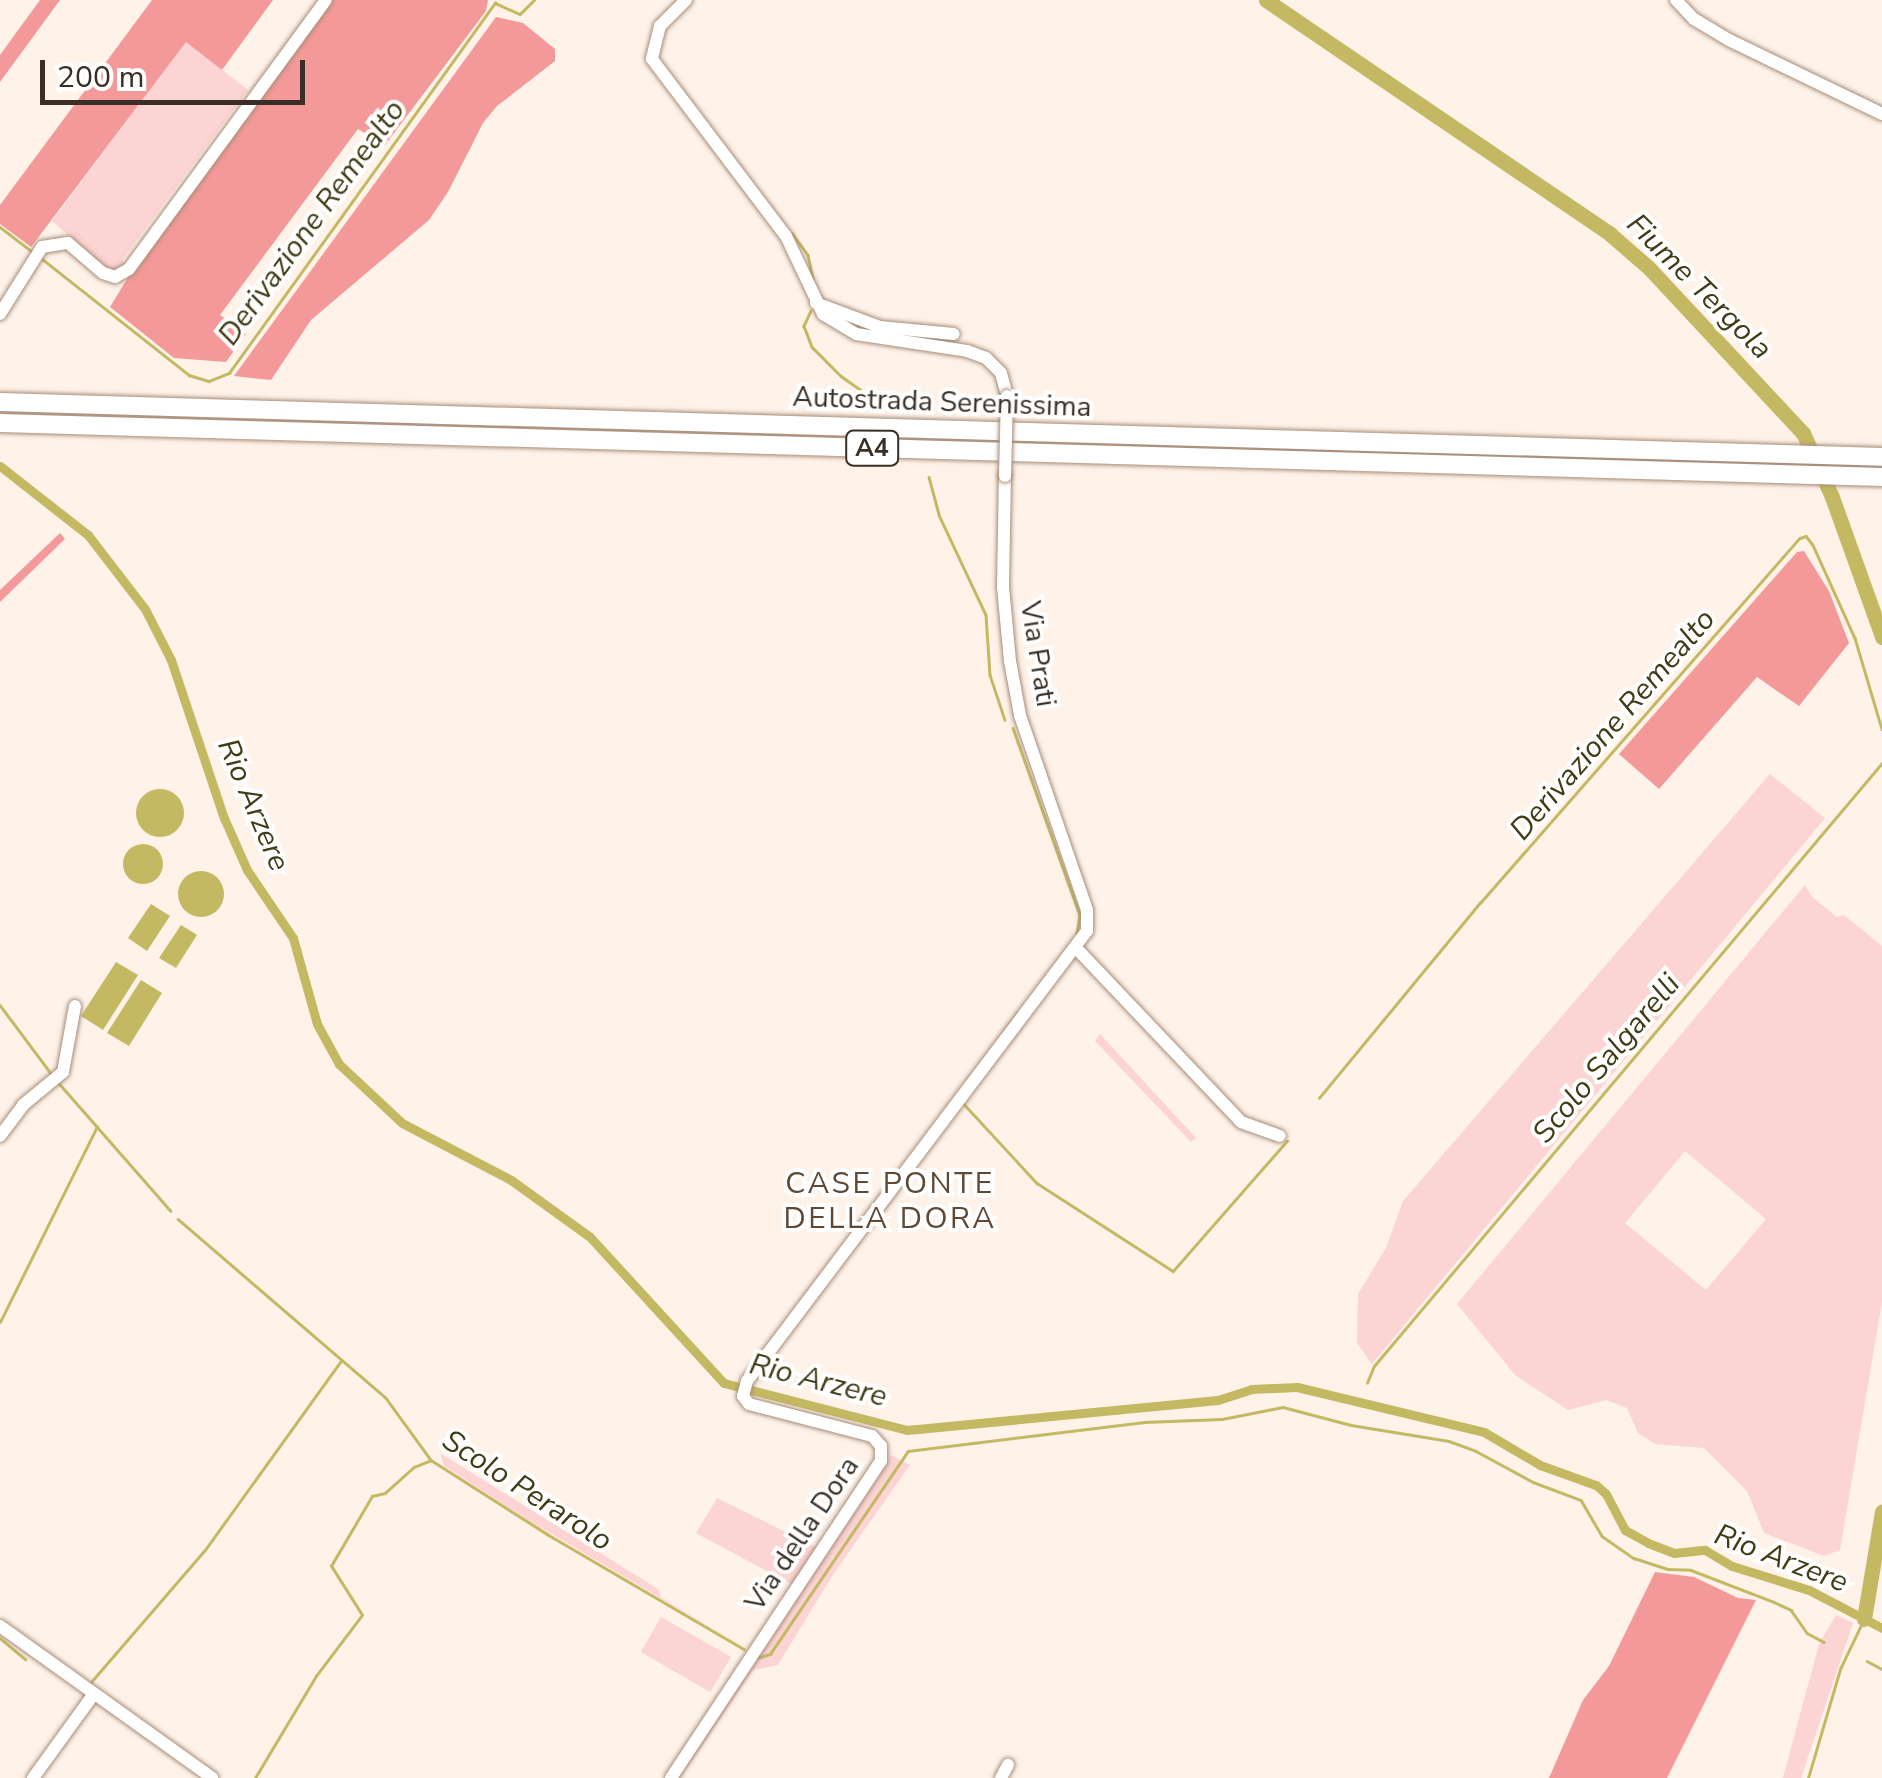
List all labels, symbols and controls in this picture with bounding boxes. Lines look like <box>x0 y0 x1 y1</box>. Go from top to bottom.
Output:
scale bar <box>45 40 310 102</box>
text: 200 m <box>57 57 144 98</box>
water label: Derivazione Remealto <box>211 93 413 353</box>
water label: Fiume Tergola <box>1619 207 1779 367</box>
street label: Autostrada Serenissima <box>792 380 1092 424</box>
road number: A4 <box>844 428 900 468</box>
street label: Via Prati <box>1013 599 1063 709</box>
water label: Derivazione Remealto <box>1503 602 1723 848</box>
water label: Rio Arzere <box>209 733 297 877</box>
water label: Scolo Salgarelli <box>1526 967 1688 1151</box>
district label: CASE PONTE DELLA DORA <box>783 1166 997 1236</box>
water label: Rio Arzere <box>746 1347 890 1415</box>
water label: Scolo Perarolo <box>435 1423 619 1559</box>
street label: Via della Dora <box>738 1451 866 1617</box>
water label: Rio Arzere <box>1709 1517 1853 1601</box>

